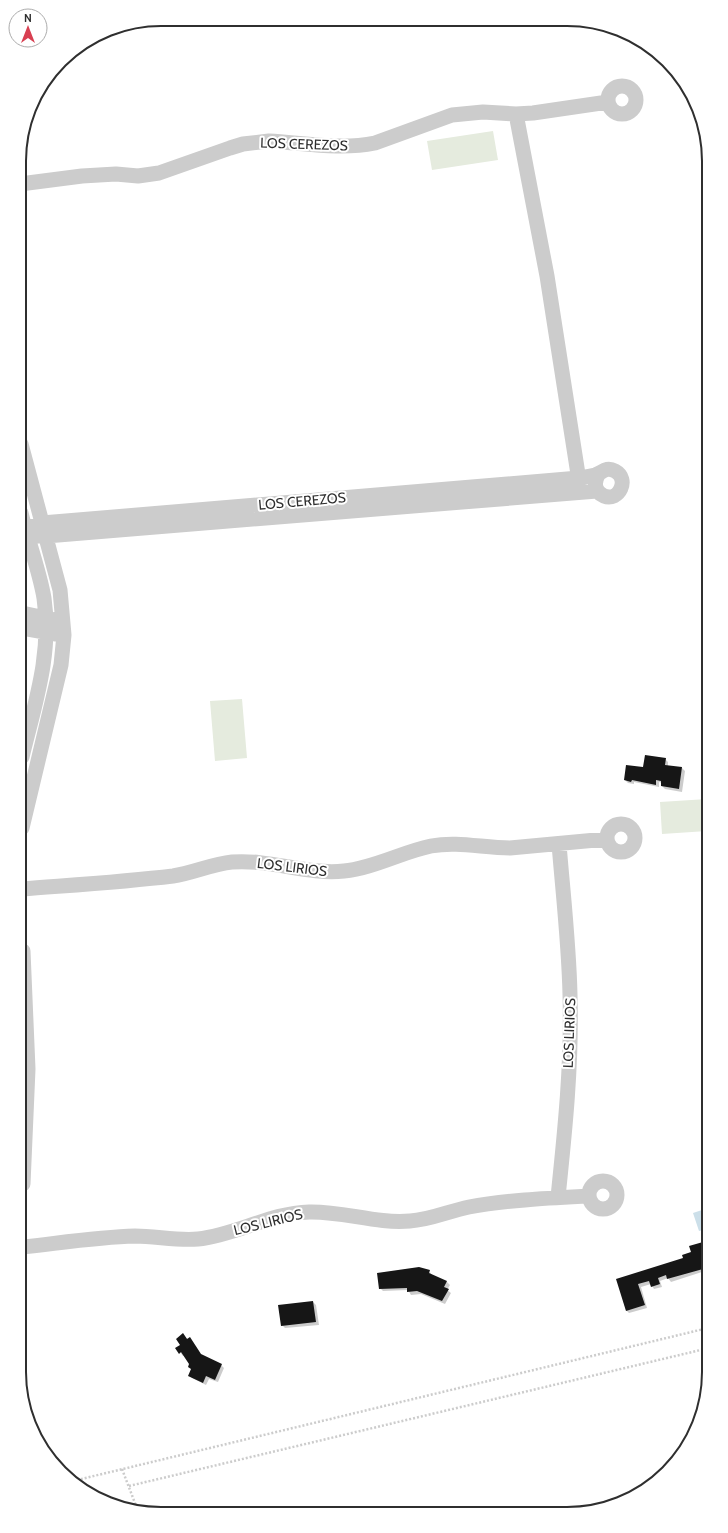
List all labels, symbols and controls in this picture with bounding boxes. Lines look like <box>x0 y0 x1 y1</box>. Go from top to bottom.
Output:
north arrow <box>8 8 48 48</box>
text: N <box>24 11 32 25</box>
street label: LOS CEREZOS <box>260 133 348 155</box>
street label: LOS CEREZOS <box>257 488 347 514</box>
street label: LOS LIRIOS <box>256 854 328 880</box>
street label: LOS LIRIOS <box>559 998 579 1068</box>
street label: LOS LIRIOS <box>232 1205 304 1239</box>

